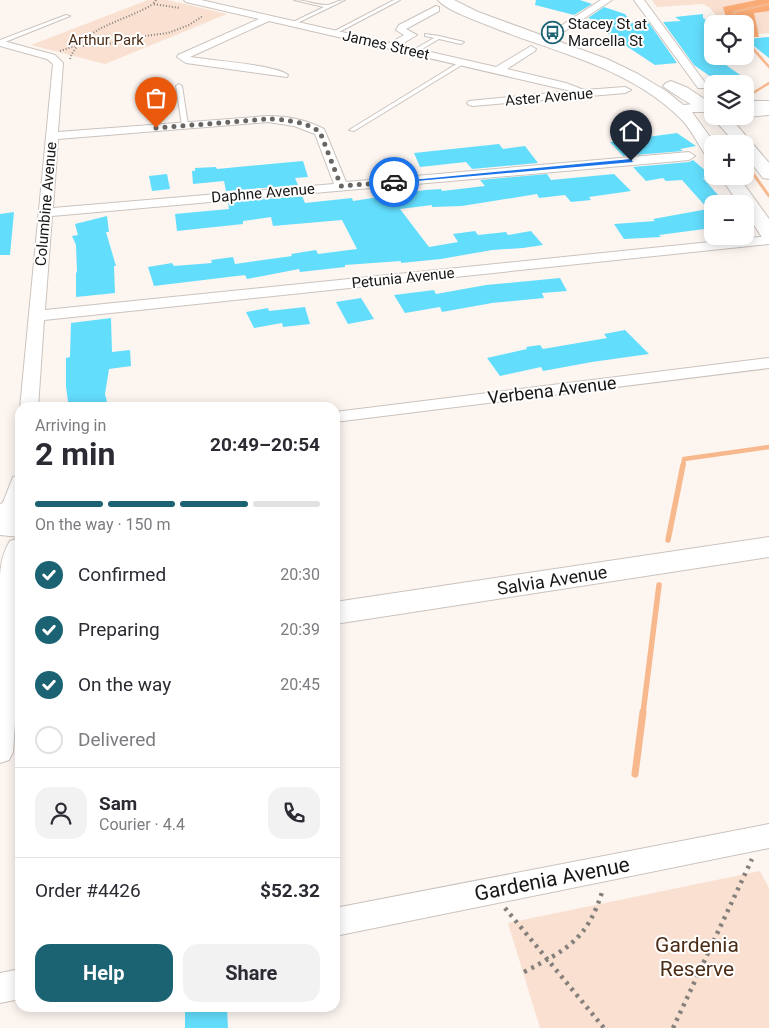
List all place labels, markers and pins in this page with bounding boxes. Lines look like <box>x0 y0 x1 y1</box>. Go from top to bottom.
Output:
place label: Stacey St at Marcella St <box>568 15 647 50</box>
bus stop icon: Stacey St at Marcella St <box>540 21 564 45</box>
pin <box>135 77 177 128</box>
pin <box>610 110 652 161</box>

